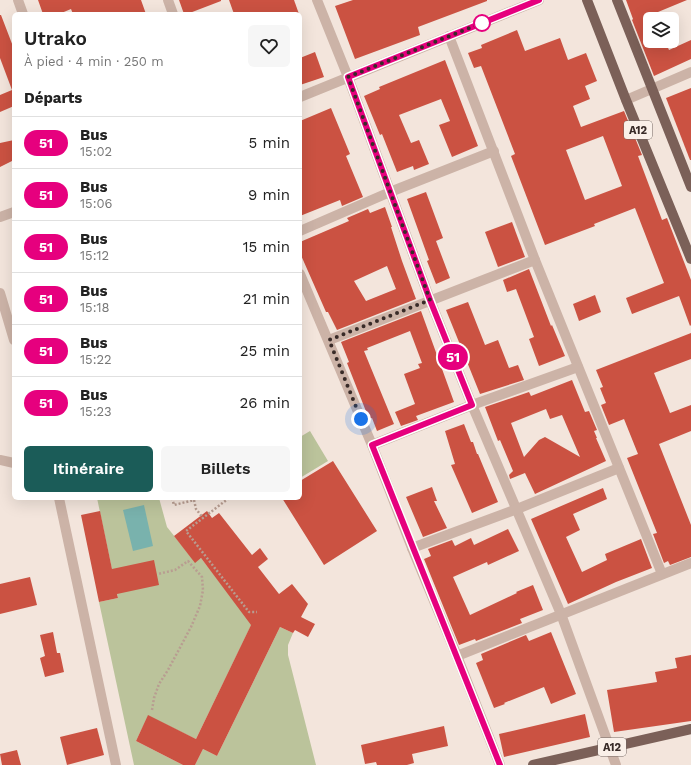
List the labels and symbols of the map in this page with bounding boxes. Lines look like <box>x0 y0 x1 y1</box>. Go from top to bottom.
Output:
unlabelled marker <box>473 14 491 32</box>
road number: A12 <box>624 121 652 139</box>
line badge: 51 <box>435 344 471 370</box>
your location <box>351 409 371 429</box>
road number: A12 <box>598 738 626 756</box>

